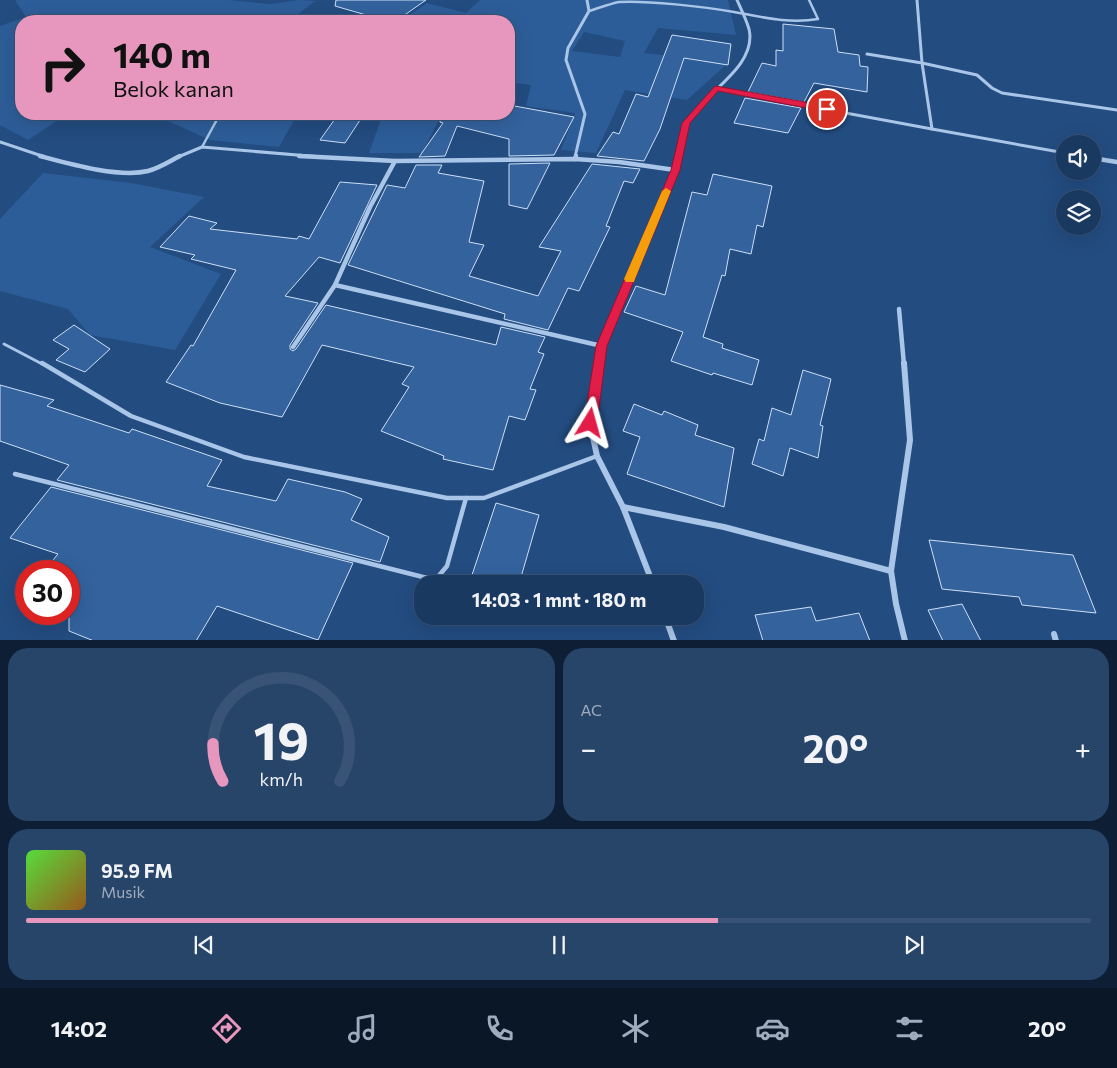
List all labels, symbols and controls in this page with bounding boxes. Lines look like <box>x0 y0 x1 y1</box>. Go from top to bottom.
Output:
text: 140 m <box>113 32 211 75</box>
icon: right <box>30 35 95 100</box>
text: Belok kanan <box>113 75 234 102</box>
pin <box>806 88 848 130</box>
icon: arrive <box>813 95 841 123</box>
map controls <box>1056 135 1101 235</box>
button: sound <box>1056 135 1101 180</box>
button: layers <box>1056 190 1101 235</box>
position arrow <box>563 396 615 448</box>
speed limit sign: 30 <box>15 560 80 625</box>
text: 14:03 · 1 mnt · 180 m <box>472 588 646 611</box>
text: AC <box>581 700 602 719</box>
text: 19 <box>253 707 309 771</box>
text: 20° <box>803 724 868 771</box>
text: − <box>581 731 596 765</box>
text: + <box>1075 731 1091 765</box>
text: km/h <box>260 768 303 790</box>
text: 95.9 FM <box>101 859 173 882</box>
text: Musik <box>101 882 145 901</box>
icon: previous <box>190 931 218 959</box>
icon: pause <box>545 931 573 959</box>
icon: next <box>900 931 928 959</box>
icon: directions <box>209 1011 244 1046</box>
icon: music <box>345 1011 380 1046</box>
icon: phone <box>482 1011 517 1046</box>
icon: climate <box>618 1011 653 1046</box>
icon: car <box>755 1011 790 1046</box>
icon: filters <box>892 1011 927 1046</box>
text: 14:02 <box>51 1015 107 1042</box>
text: 20° <box>1028 1015 1066 1042</box>

